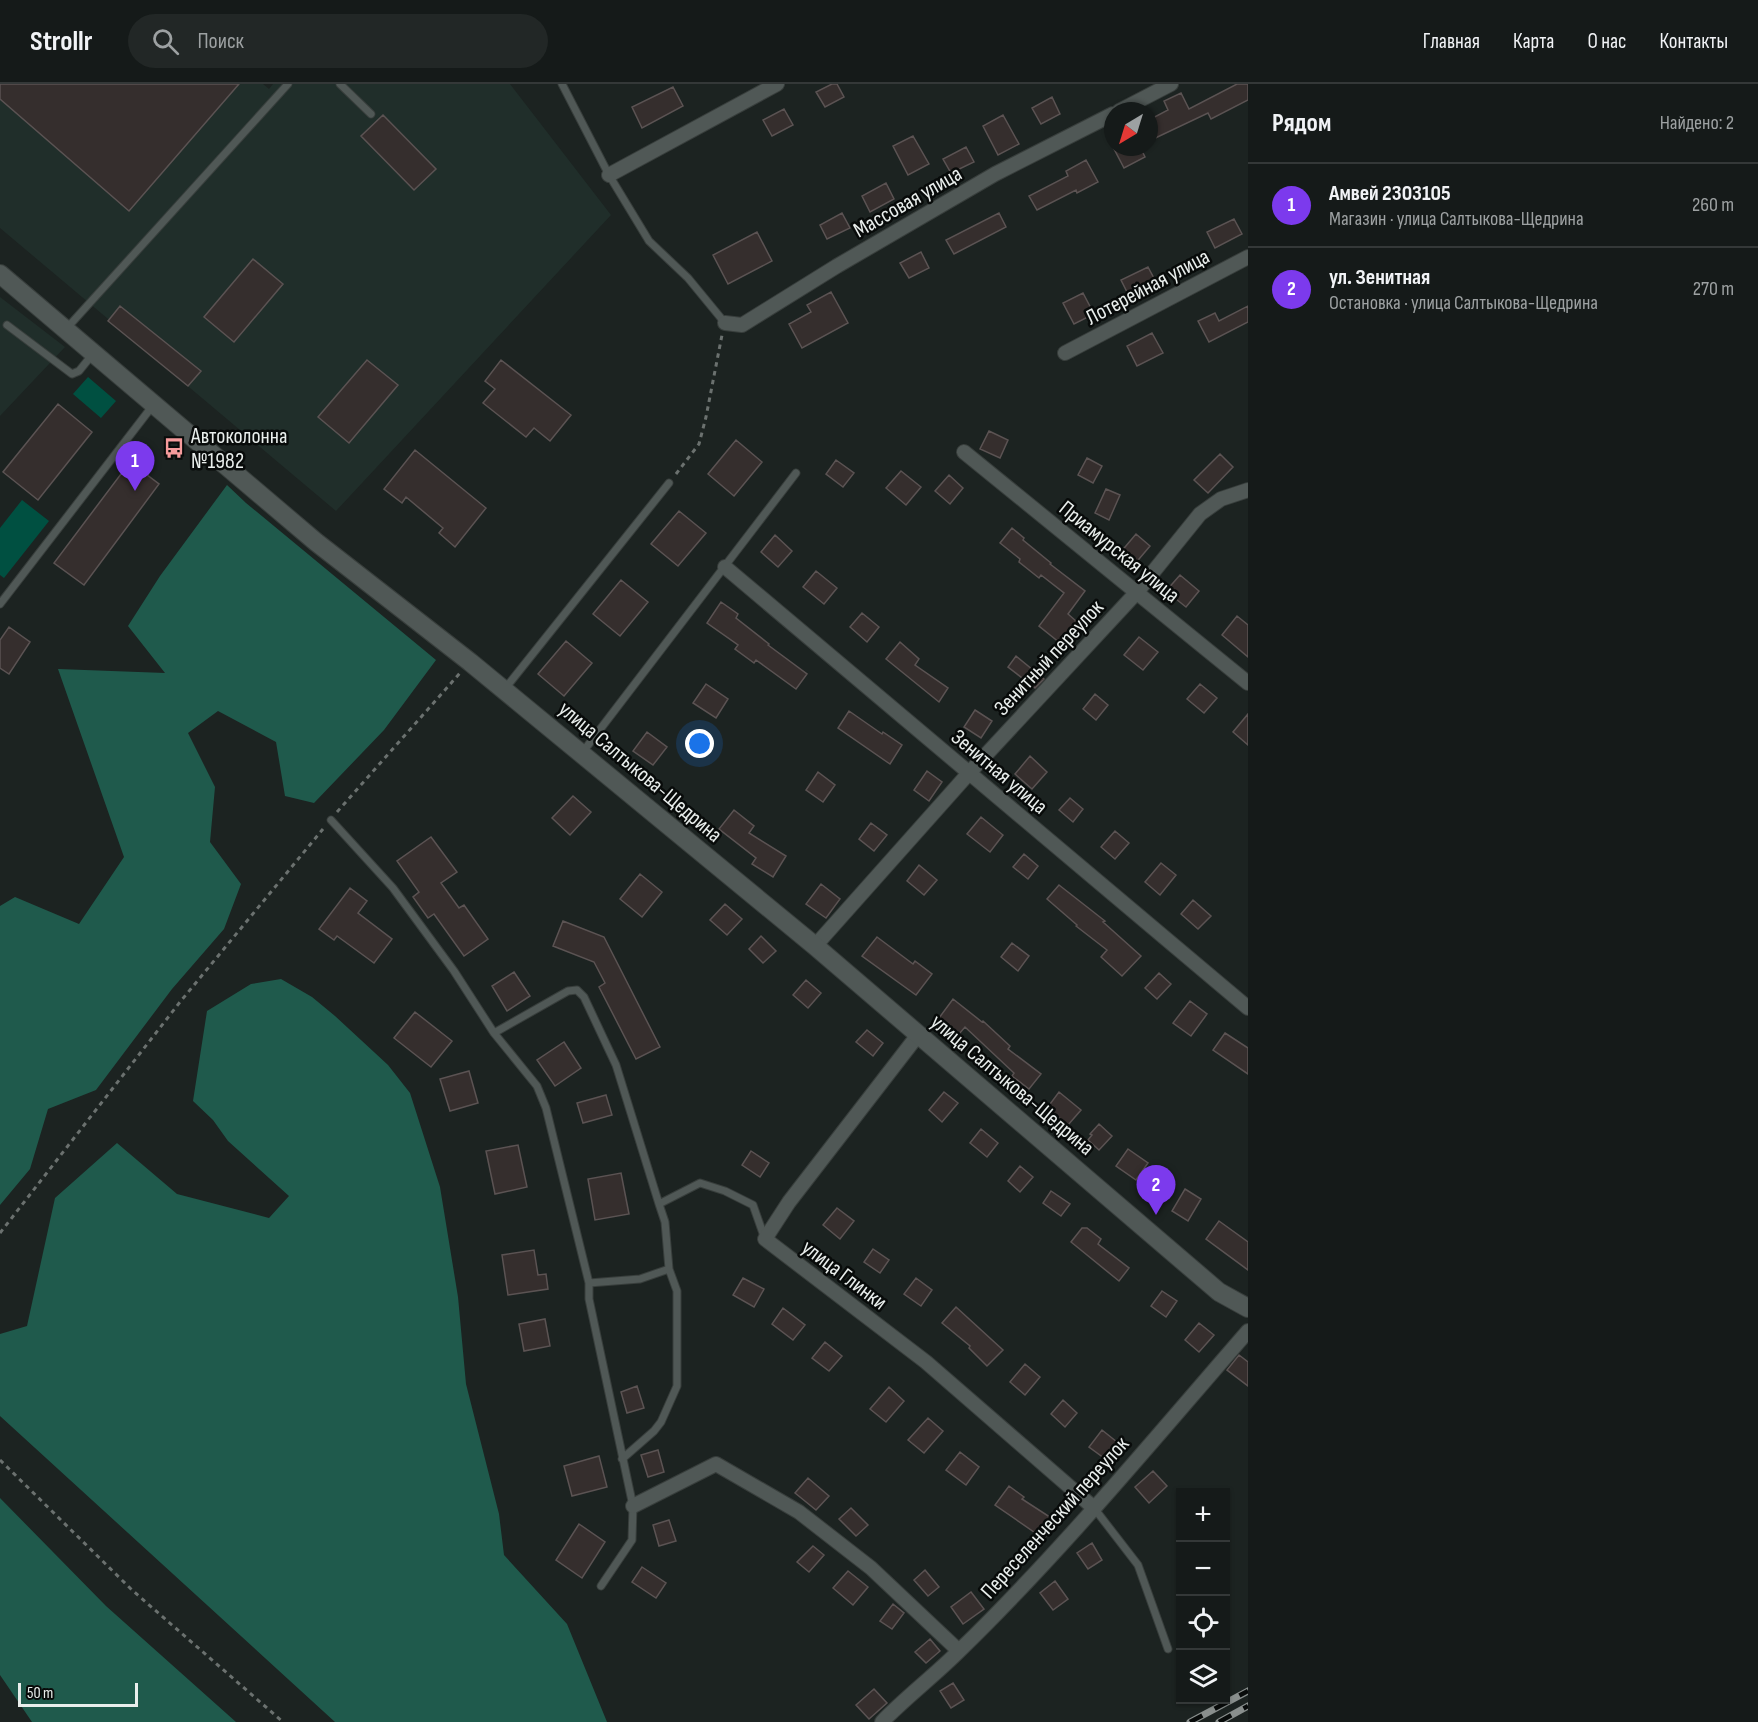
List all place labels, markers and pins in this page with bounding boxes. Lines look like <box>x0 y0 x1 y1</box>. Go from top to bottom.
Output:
place label: Автоколонна №1982 <box>190 423 287 475</box>
bus stop icon: Автоколонна №1982 <box>162 436 186 460</box>
pin: 1 <box>116 442 154 491</box>
pin: 2 <box>1136 1166 1176 1215</box>

